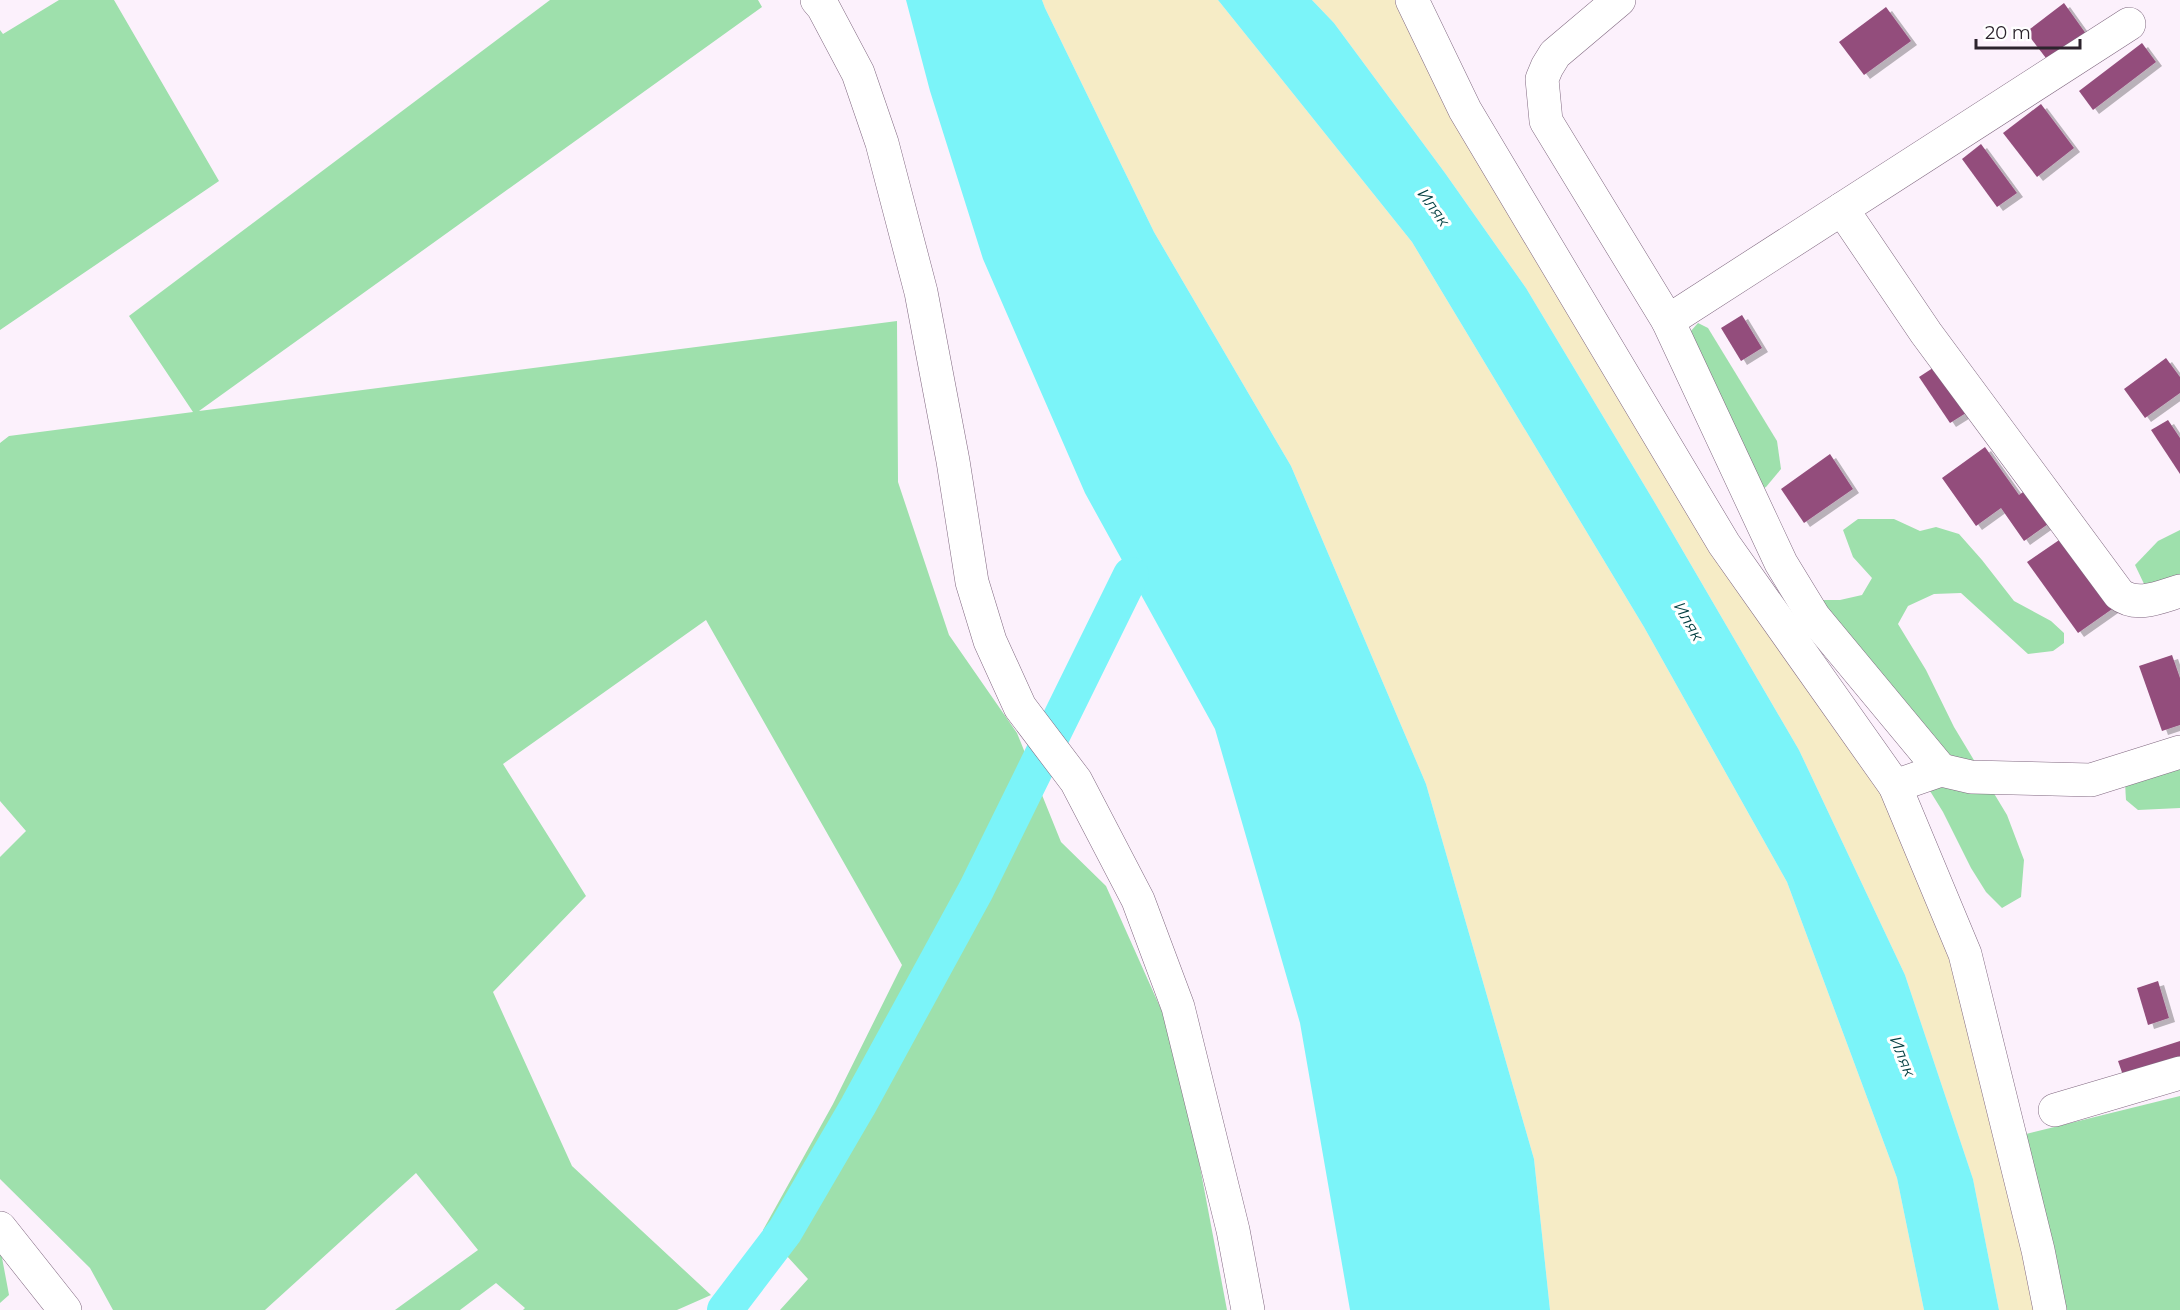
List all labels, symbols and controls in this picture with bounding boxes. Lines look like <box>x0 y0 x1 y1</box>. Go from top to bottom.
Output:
scale bar <box>1976 12 2080 50</box>
text: 20 m <box>1985 22 2031 44</box>
water label: Иляк <box>1413 185 1454 231</box>
water label: Иляк <box>1670 598 1708 645</box>
water label: Иляк <box>1886 1033 1920 1080</box>

